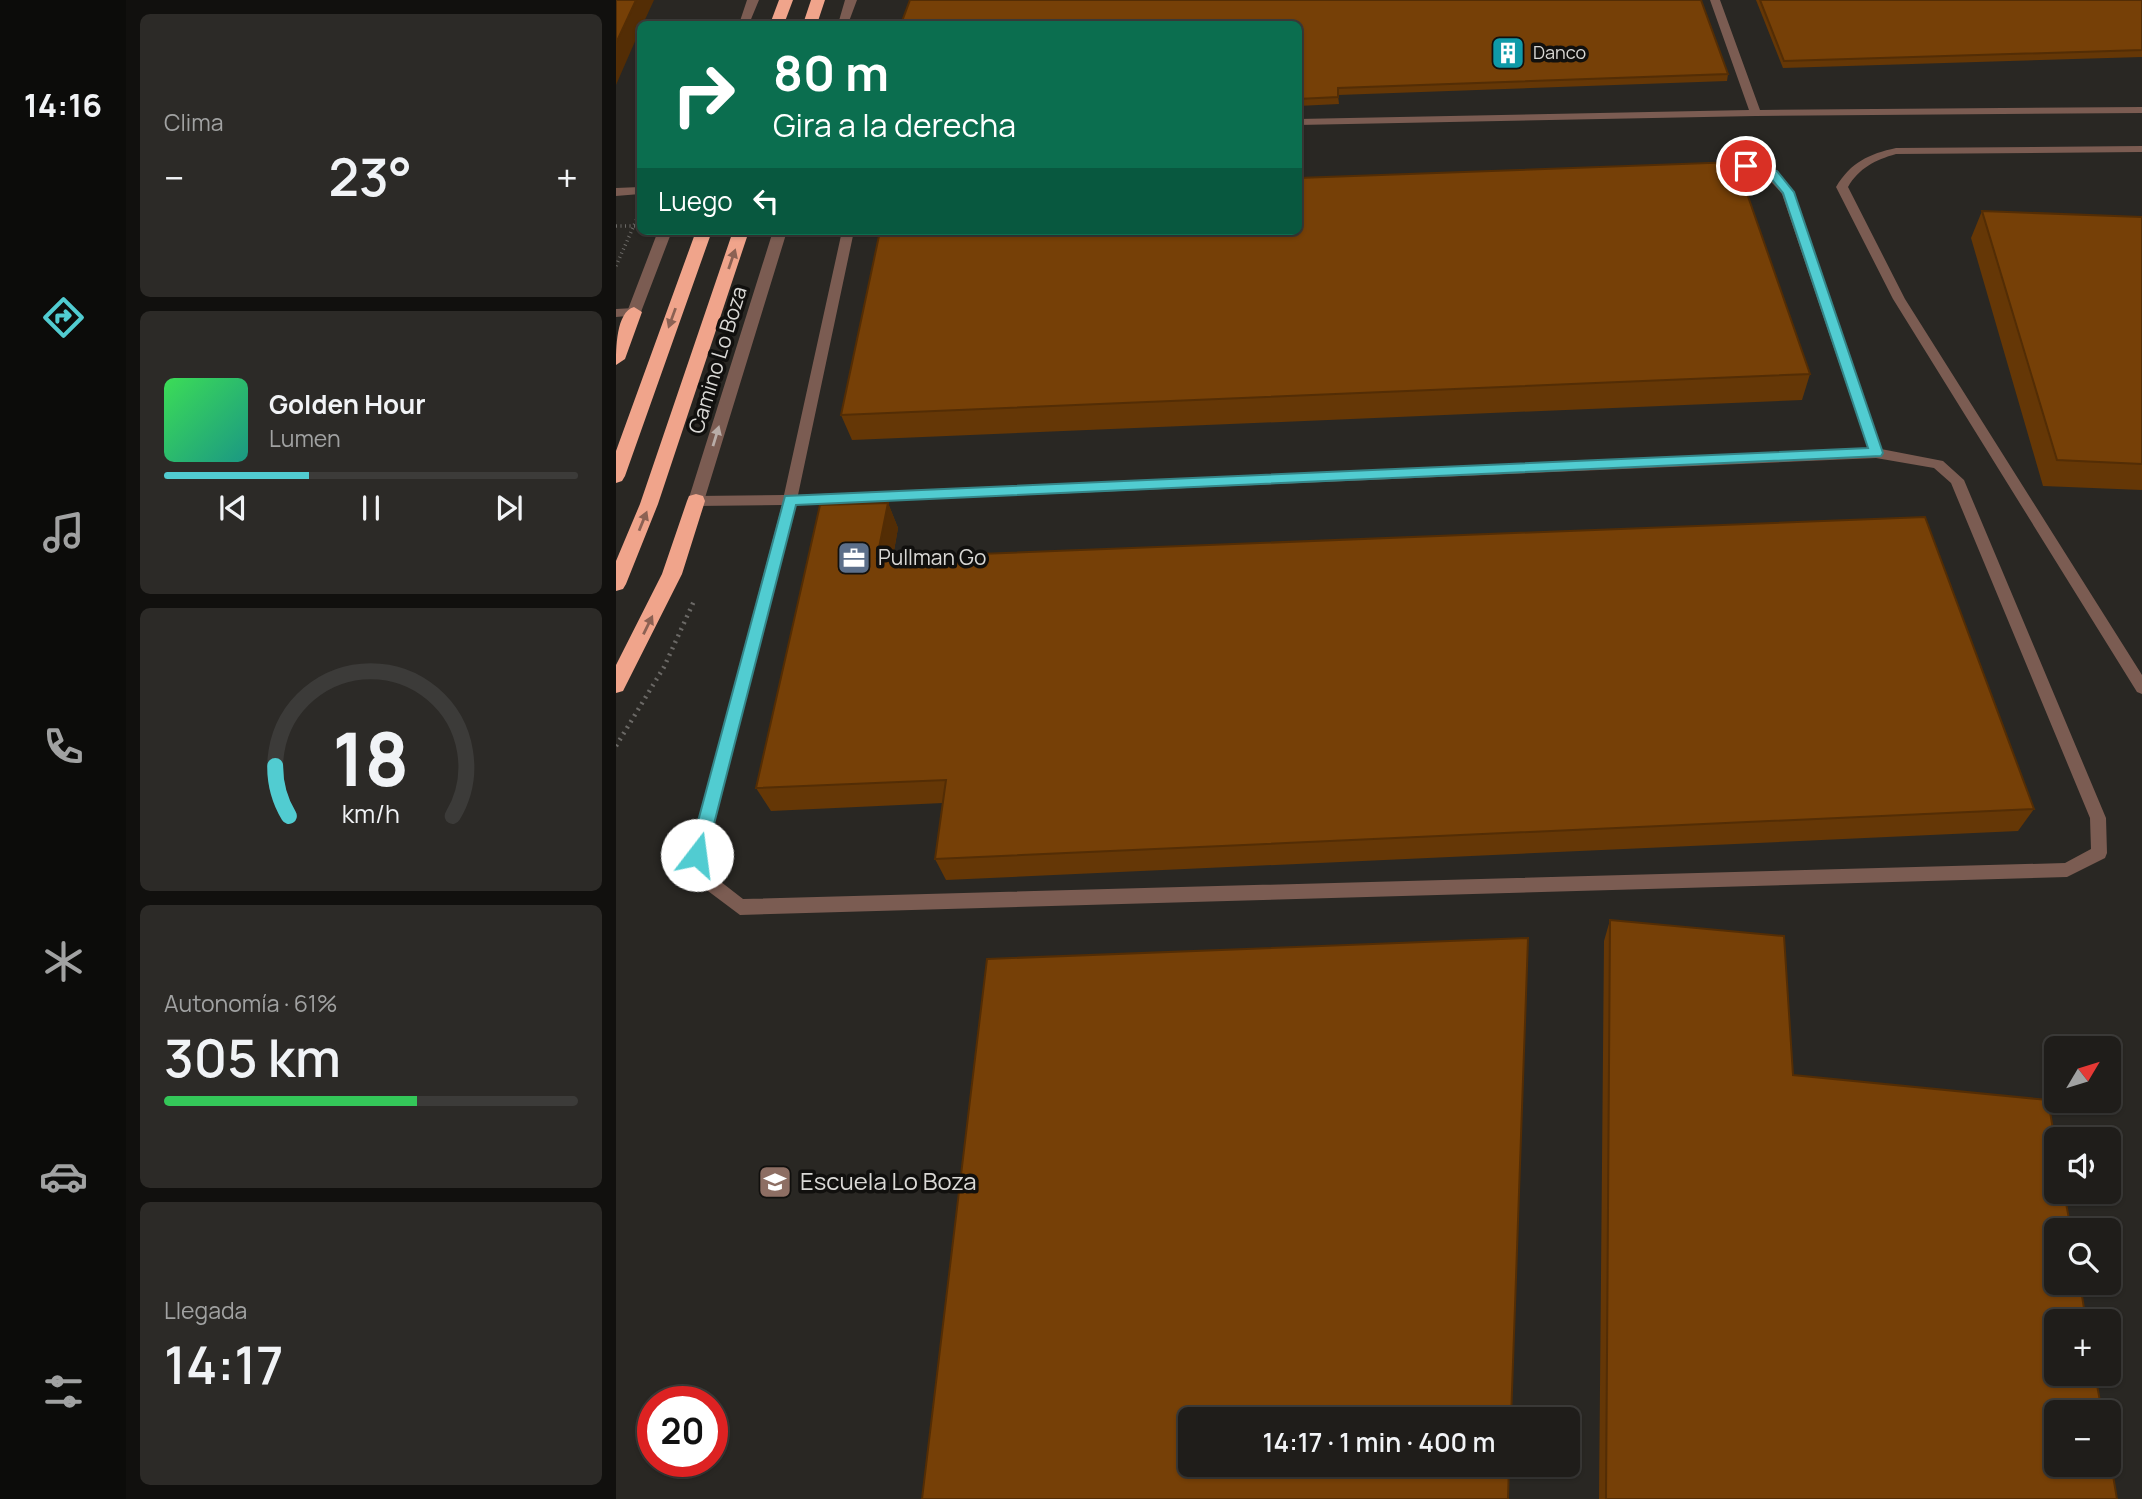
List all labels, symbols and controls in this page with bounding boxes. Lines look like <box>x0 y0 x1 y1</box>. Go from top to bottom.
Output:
building icon: Danco <box>1489 34 1527 72</box>
text: 80 m <box>773 39 889 106</box>
place label: Danco <box>1533 40 1586 64</box>
icon: right <box>658 49 749 140</box>
text: 14:16 <box>24 83 102 127</box>
text: Gira a la derecha <box>773 103 1016 147</box>
text: Clima <box>164 106 223 138</box>
pin <box>1716 136 1776 196</box>
text: 23° <box>328 141 412 212</box>
icon: arrive <box>1727 147 1765 185</box>
text: − <box>164 151 185 203</box>
text: + <box>556 151 578 203</box>
icon: left <box>747 182 785 220</box>
text: Luego <box>658 183 733 219</box>
one-way arrow <box>727 249 738 270</box>
street label: Camino Lo Boza <box>681 283 753 437</box>
icon: directions <box>39 293 88 342</box>
one-way arrow <box>667 308 678 329</box>
text: Golden Hour <box>269 386 426 422</box>
text: Lumen <box>269 422 341 454</box>
one-way arrow <box>712 425 722 446</box>
icon: previous <box>214 489 252 527</box>
icon: pause <box>352 489 390 527</box>
icon: next <box>490 489 528 527</box>
icon: music <box>39 508 88 557</box>
one-way arrow <box>637 510 648 531</box>
office icon: Pullman Go <box>835 539 873 577</box>
place label: Pullman Go <box>878 543 986 571</box>
one-way arrow <box>642 615 653 635</box>
text: 18 <box>333 708 409 808</box>
icon: phone <box>39 722 88 771</box>
text: km/h <box>342 795 400 830</box>
position arrow <box>660 818 734 892</box>
icon: climate <box>39 937 88 986</box>
text: Autonomía · 61% <box>164 987 337 1019</box>
text: 305 km <box>164 1022 341 1093</box>
north arrow <box>2044 1036 2121 1113</box>
map controls <box>2044 1036 2121 1477</box>
button: sound <box>2044 1127 2121 1204</box>
icon: car <box>39 1152 88 1201</box>
school or university icon: Escuela Lo Boza <box>756 1163 794 1201</box>
place label: Escuela Lo Boza <box>800 1164 977 1197</box>
button: search <box>2044 1218 2121 1295</box>
text: Llegada <box>164 1294 247 1326</box>
button: + <box>2044 1309 2121 1386</box>
text: 14:17 <box>164 1329 283 1400</box>
icon: filters <box>39 1367 88 1416</box>
speed limit sign: 20 <box>637 1386 728 1477</box>
button: − <box>2044 1400 2121 1477</box>
text: 14:17 · 1 min · 400 m <box>1263 1424 1495 1460</box>

